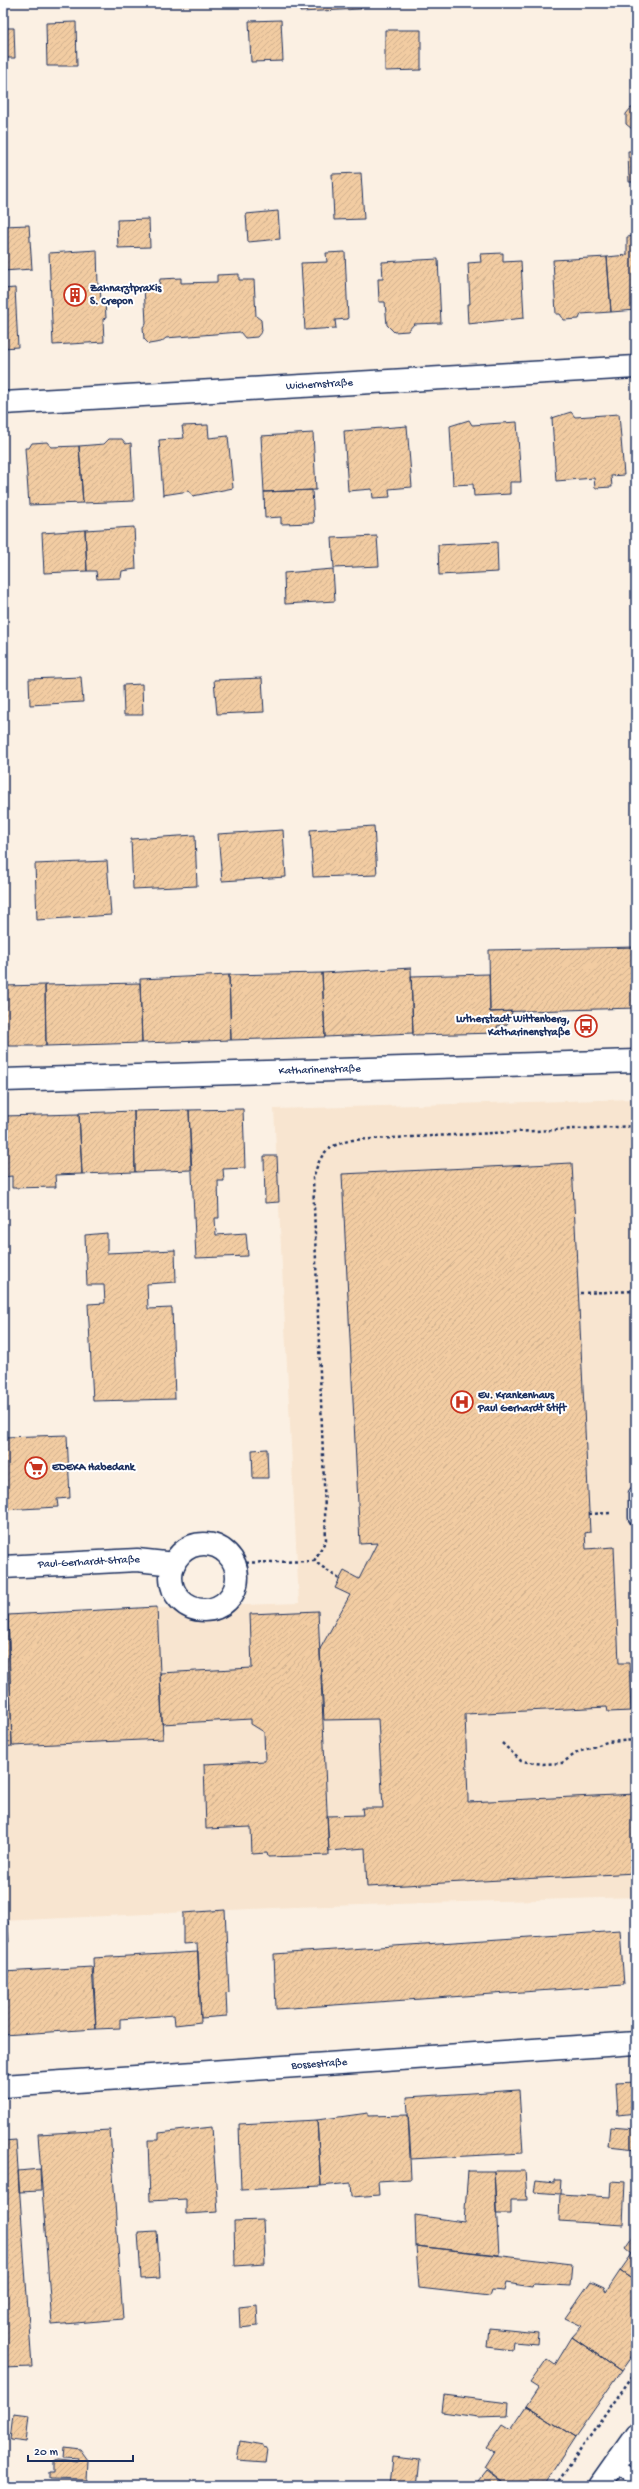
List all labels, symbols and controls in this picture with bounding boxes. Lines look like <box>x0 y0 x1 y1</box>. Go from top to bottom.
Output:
building icon: Zahnarztpraxis S. Crepon <box>62 282 88 308</box>
place label: Zahnarztpraxis S. Crepon <box>90 282 162 308</box>
street label: Wichernstraße <box>286 377 354 393</box>
place label: Lutherstadt Wittenberg, Katharinenstraße <box>456 1013 571 1039</box>
bus stop icon: Lutherstadt Wittenberg, Katharinenstraße <box>573 1013 599 1039</box>
street label: Katharinenstraße <box>279 1063 361 1078</box>
hospital icon: Ev. Krankenhaus Paul Gerhardt Stift <box>449 1389 475 1415</box>
place label: Ev. Krankenhaus Paul Gerhardt Stift <box>477 1390 568 1415</box>
supermarket icon: EDEKA Habedank <box>23 1455 49 1481</box>
place label: EDEKA Habedank <box>51 1462 137 1474</box>
street label: Paul-Gerhardt-Straße <box>37 1554 141 1571</box>
street label: Bossestraße <box>290 2057 348 2072</box>
scale bar <box>28 2437 133 2463</box>
text: 20 m <box>34 2446 59 2460</box>

